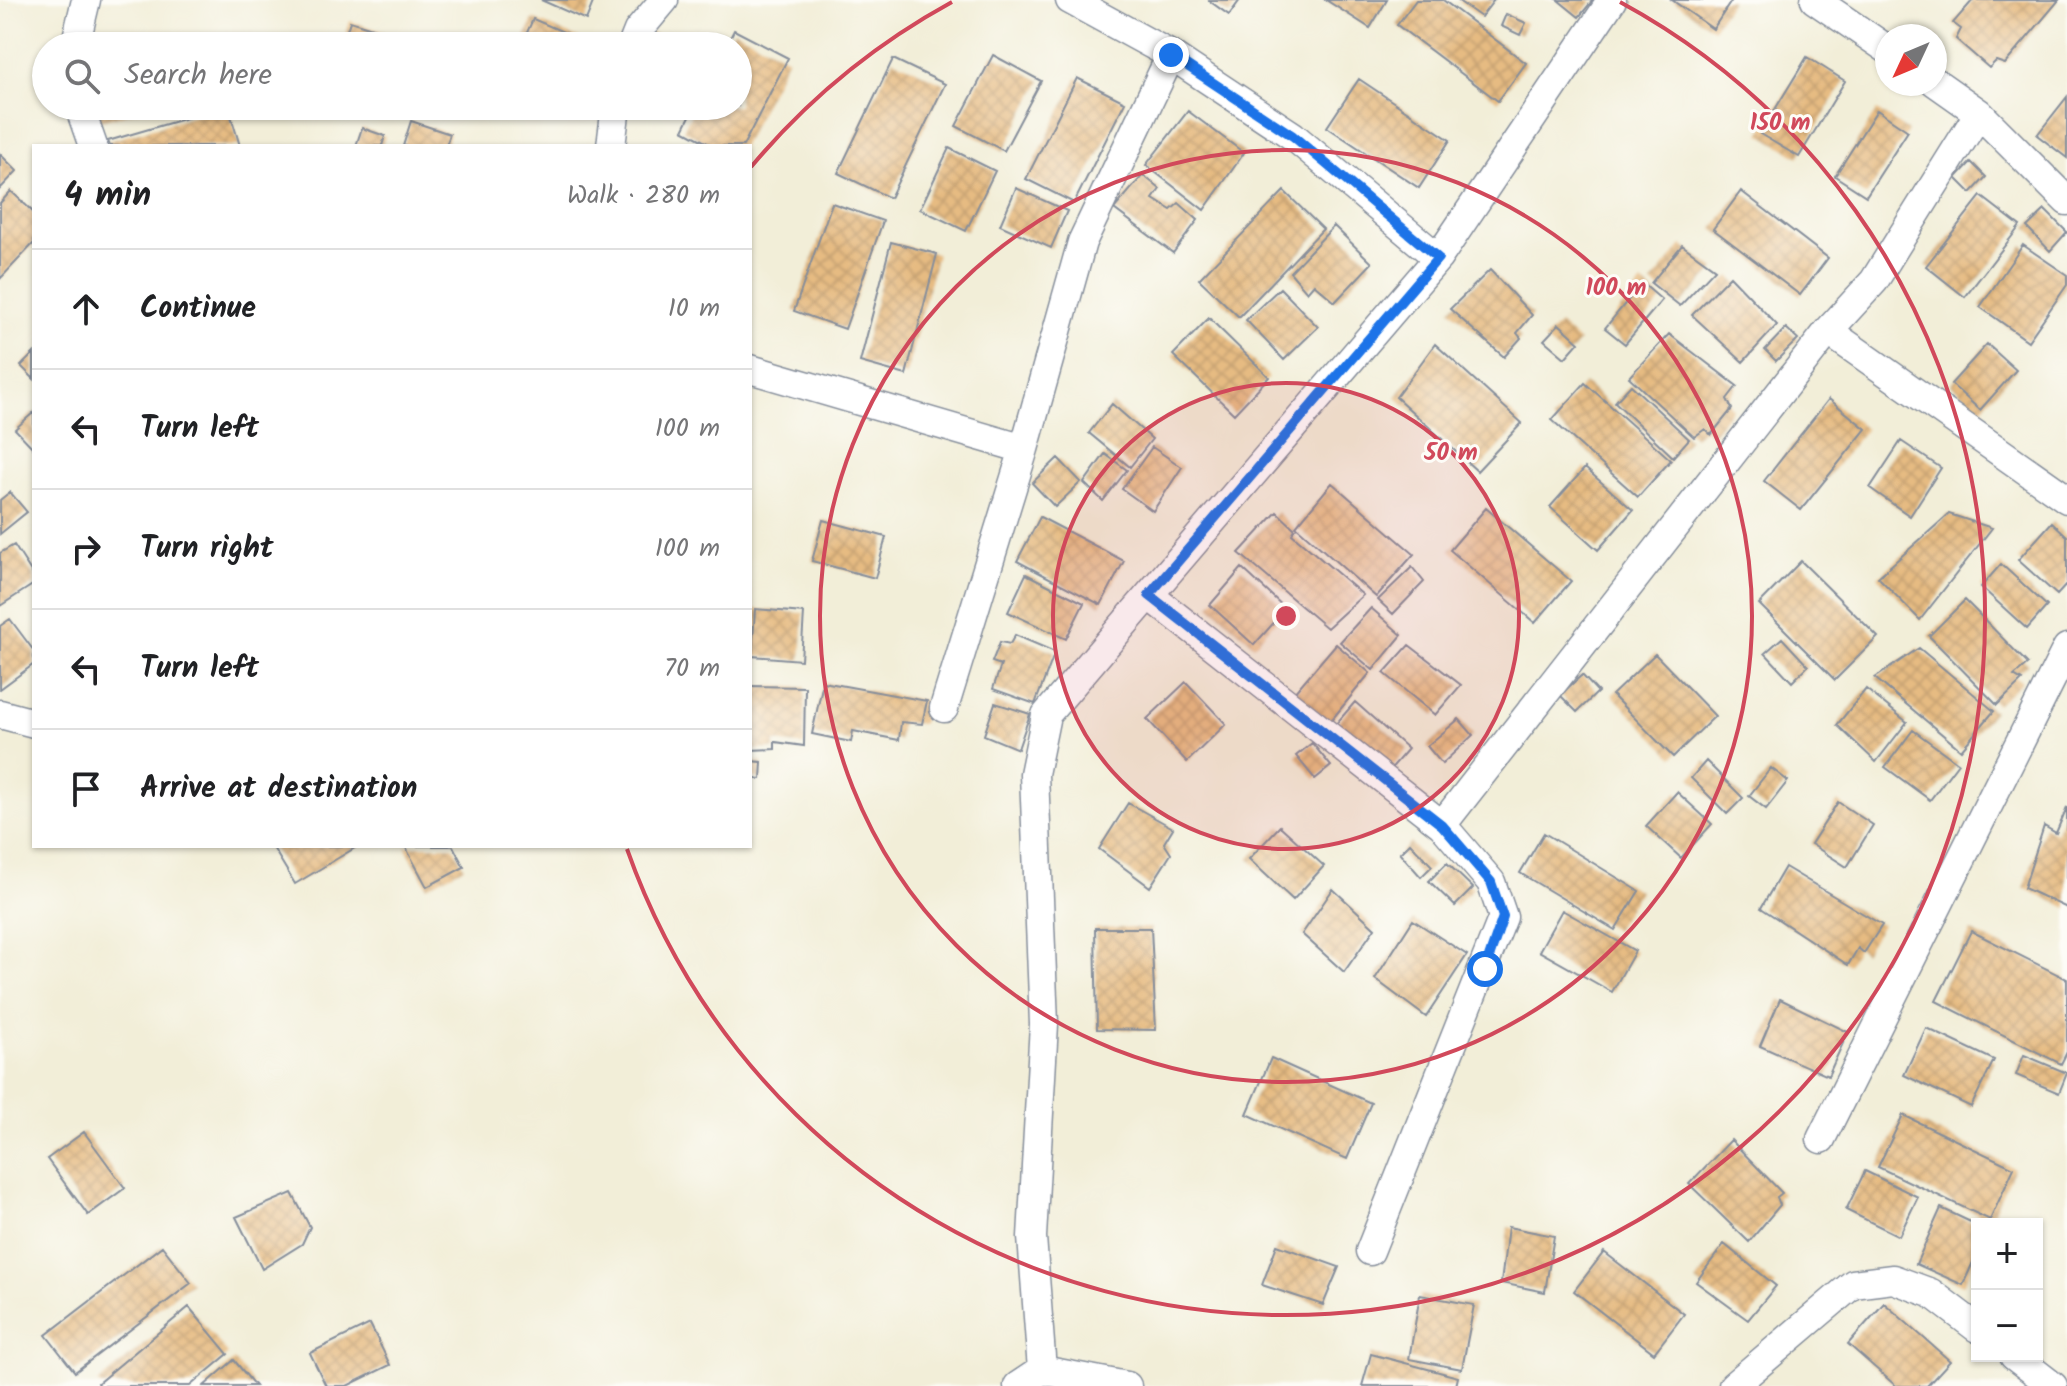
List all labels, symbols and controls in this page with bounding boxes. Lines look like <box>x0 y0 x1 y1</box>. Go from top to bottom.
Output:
north arrow <box>1875 24 1947 96</box>
search box <box>32 32 752 120</box>
route end <box>1153 37 1189 73</box>
text: Search here <box>124 52 272 100</box>
icon: search <box>60 54 104 98</box>
text: 150 m <box>1750 104 1810 143</box>
text: 4 min <box>64 169 151 223</box>
text: Walk · 280 m <box>567 175 720 217</box>
text: 100 m <box>1586 269 1646 308</box>
text: Continue <box>140 285 256 333</box>
icon: ahead <box>64 287 108 331</box>
text: 10 m <box>668 288 720 330</box>
text: Turn left <box>140 405 259 453</box>
icon: left <box>64 407 108 451</box>
text: 100 m <box>655 408 720 450</box>
text: 50 m <box>1423 434 1478 473</box>
text: Turn right <box>140 525 273 573</box>
icon: right <box>64 527 108 571</box>
text: 100 m <box>655 528 720 570</box>
centre of rings <box>1272 602 1300 630</box>
text: Turn left <box>140 645 259 693</box>
icon: left <box>64 647 108 691</box>
text: 70 m <box>664 648 720 690</box>
text: Arrive at destination <box>140 765 417 813</box>
icon: arrive <box>64 767 108 811</box>
route start <box>1467 951 1503 987</box>
map controls <box>1971 1218 2043 1362</box>
button: + <box>1971 1218 2043 1290</box>
button: − <box>1971 1290 2043 1362</box>

